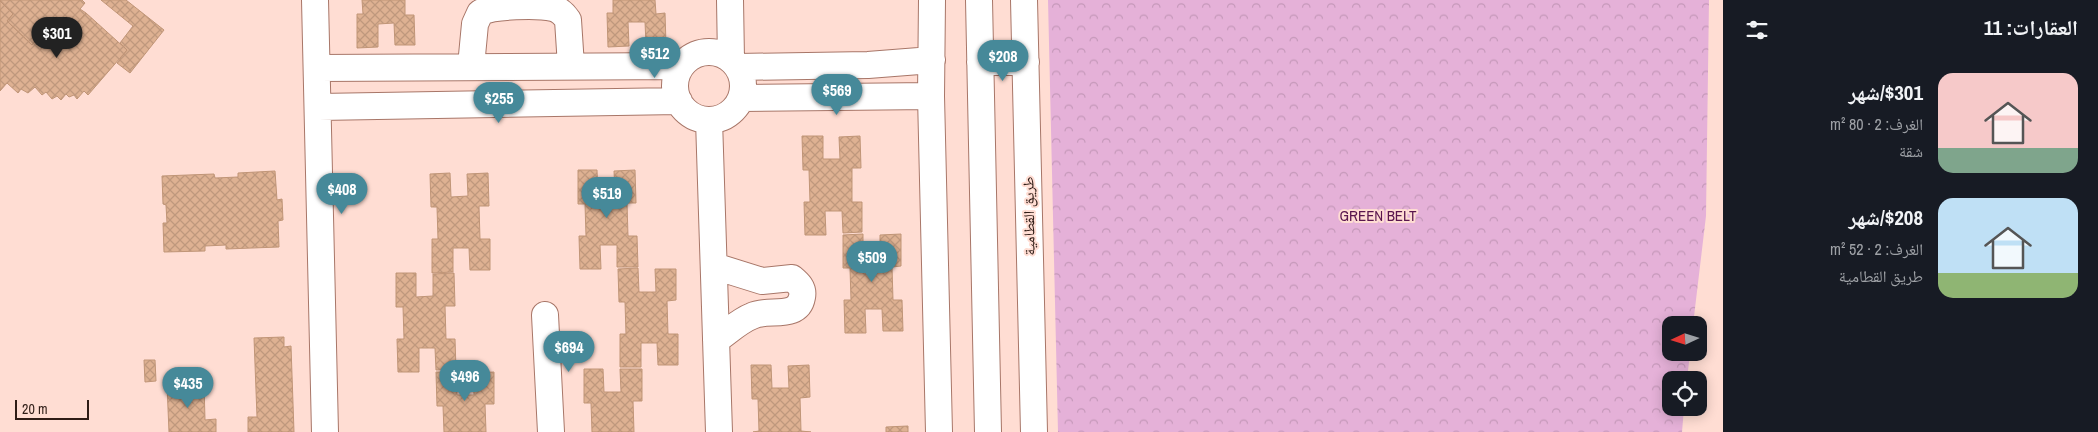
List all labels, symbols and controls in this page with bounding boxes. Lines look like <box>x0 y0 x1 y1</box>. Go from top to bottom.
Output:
text: العقارات: 11 <box>1984 13 2078 42</box>
icon: filters <box>1743 16 1771 44</box>
pin: $301 <box>27 17 87 59</box>
text: $301 <box>42 22 72 44</box>
pin: $512 <box>625 36 685 79</box>
pin: $208 <box>973 39 1033 82</box>
text: $512 <box>640 42 670 64</box>
text: $208 <box>988 45 1018 67</box>
pin: $569 <box>807 74 867 116</box>
text: $301/شهر <box>1849 78 1923 107</box>
text: $569 <box>822 79 852 101</box>
pin: $255 <box>469 82 529 124</box>
text: $255 <box>484 87 514 109</box>
icon: home <box>1978 93 2038 153</box>
text: الغرف: 2 · 80 m² <box>1830 113 1923 135</box>
text: شقة <box>1899 140 1923 162</box>
pin: $408 <box>312 172 372 215</box>
pin: $519 <box>577 176 637 219</box>
street label: طريق القطامية <box>1017 176 1040 256</box>
text: $408 <box>327 178 357 200</box>
text: $519 <box>592 182 622 204</box>
text: $208/شهر <box>1849 203 1923 232</box>
park label: GREEN BELT <box>1339 205 1417 226</box>
icon: home <box>1978 218 2038 278</box>
text: الغرف: 2 · 52 m² <box>1830 238 1923 260</box>
pin: $509 <box>842 240 902 283</box>
text: $509 <box>857 246 887 268</box>
text: طريق القطامية <box>1839 265 1923 287</box>
north arrow <box>1662 316 1708 361</box>
map controls <box>1662 316 1707 416</box>
pin: $694 <box>539 330 599 373</box>
text: $694 <box>554 336 584 358</box>
pin: $496 <box>435 360 495 402</box>
text: $496 <box>450 365 480 387</box>
pin: $435 <box>158 366 218 409</box>
button: locate <box>1662 371 1707 416</box>
text: $435 <box>173 372 203 394</box>
scale bar <box>15 397 89 420</box>
text: 20 m <box>22 400 48 418</box>

